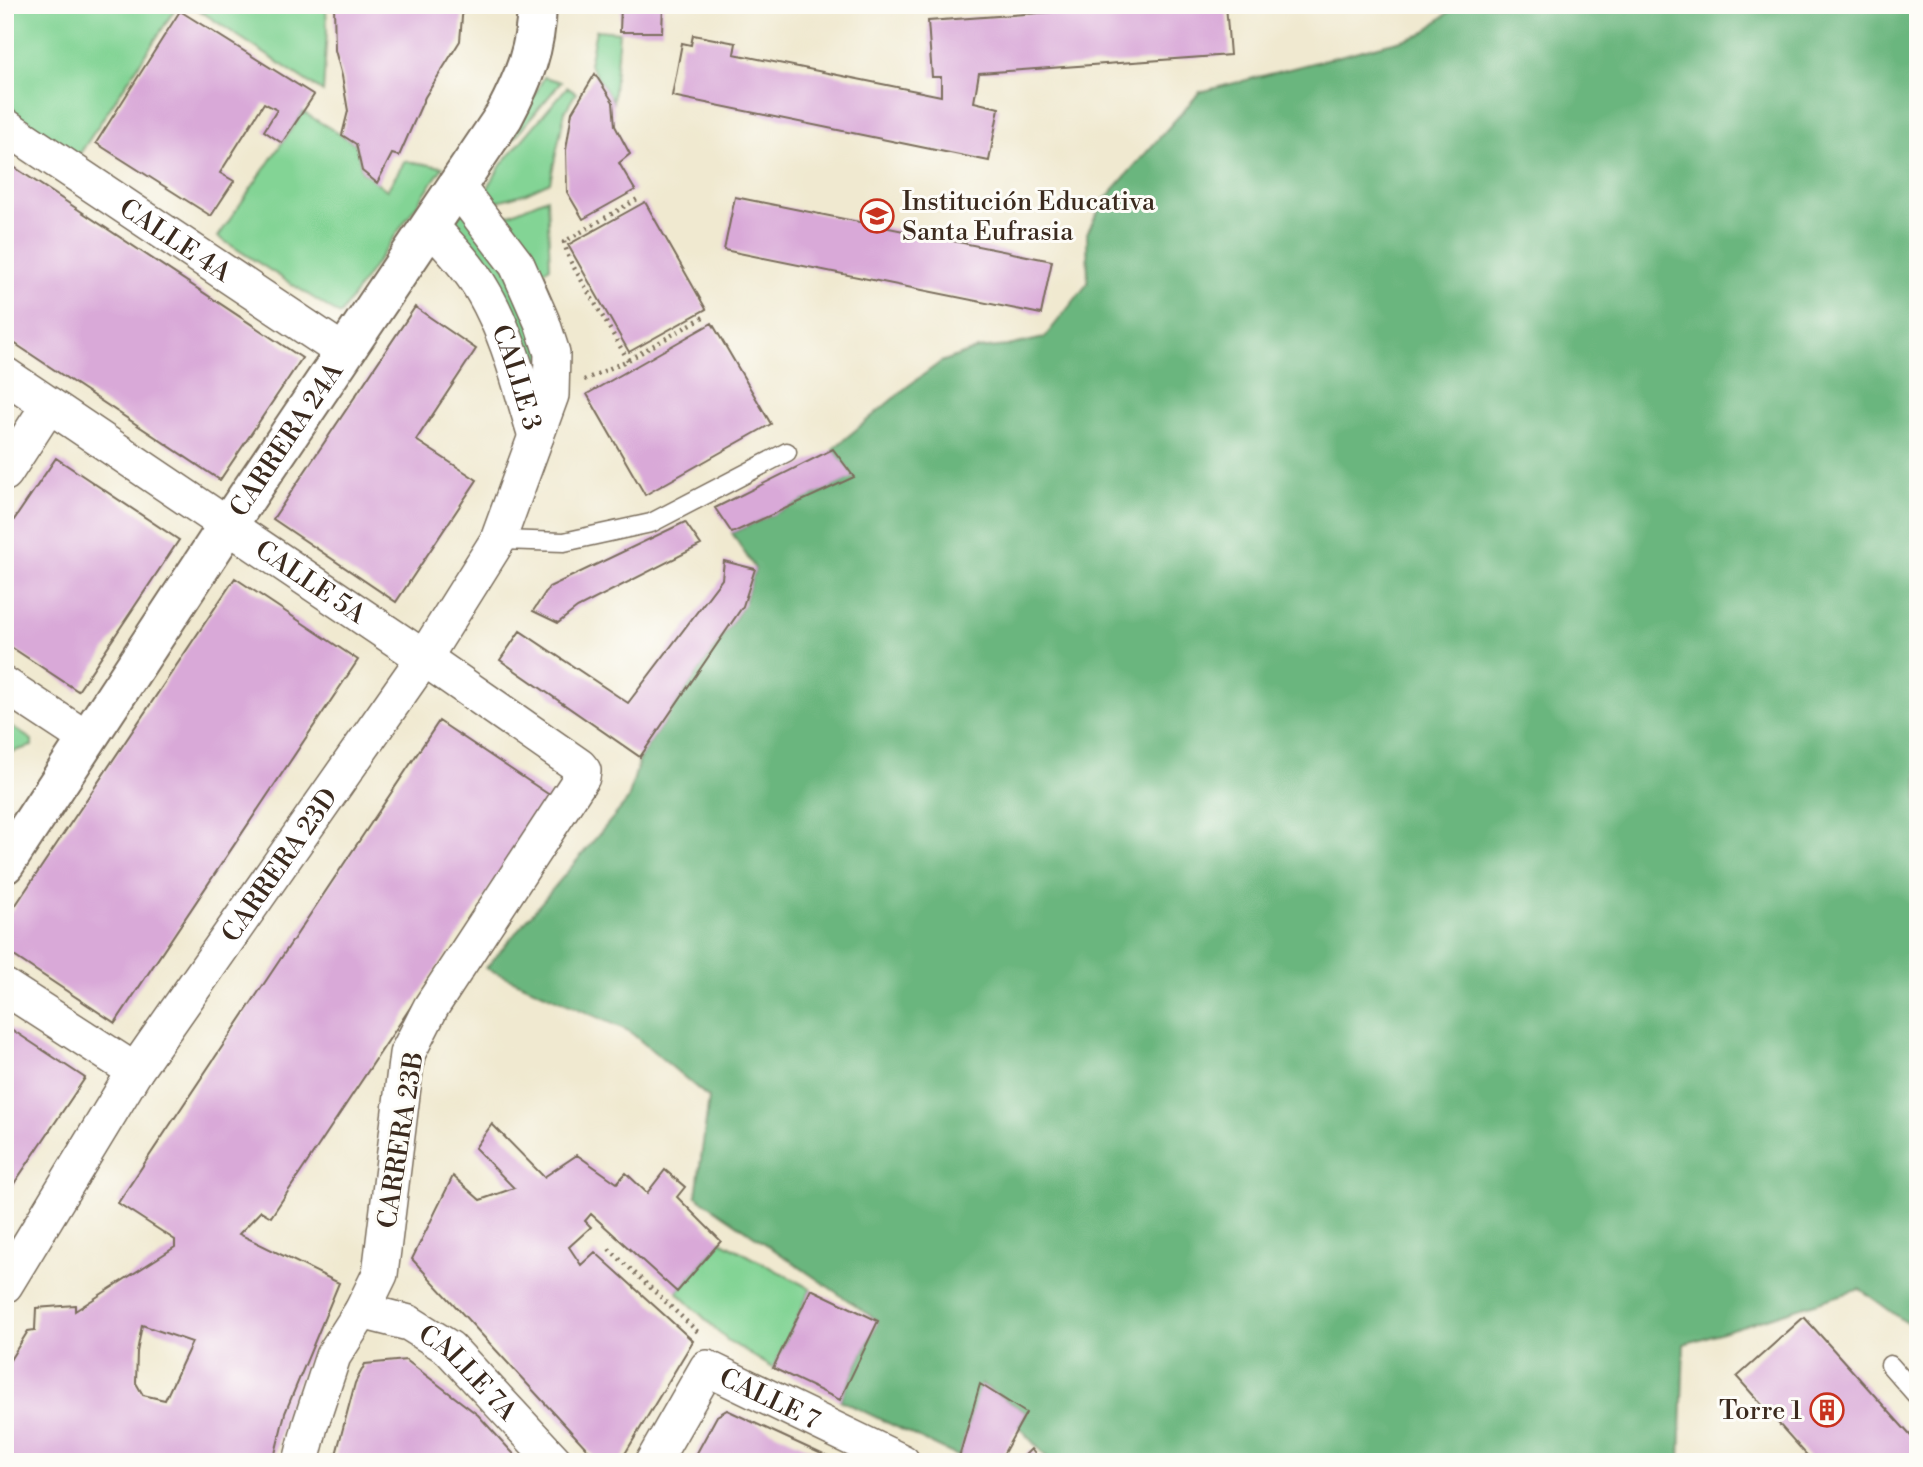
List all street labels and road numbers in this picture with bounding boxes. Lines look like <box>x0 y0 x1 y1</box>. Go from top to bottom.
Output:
street label: CALLE 4A <box>113 192 238 290</box>
street label: CALLE 3 <box>484 320 548 434</box>
street label: CARRERA 24A <box>223 356 351 523</box>
street label: CALLE 5A <box>249 534 373 632</box>
street label: CARRERA 23D <box>215 782 345 949</box>
street label: CARRERA 23B <box>371 1049 431 1231</box>
street label: CALLE 7A <box>413 1318 524 1428</box>
street label: CALLE 7 <box>714 1361 825 1437</box>

